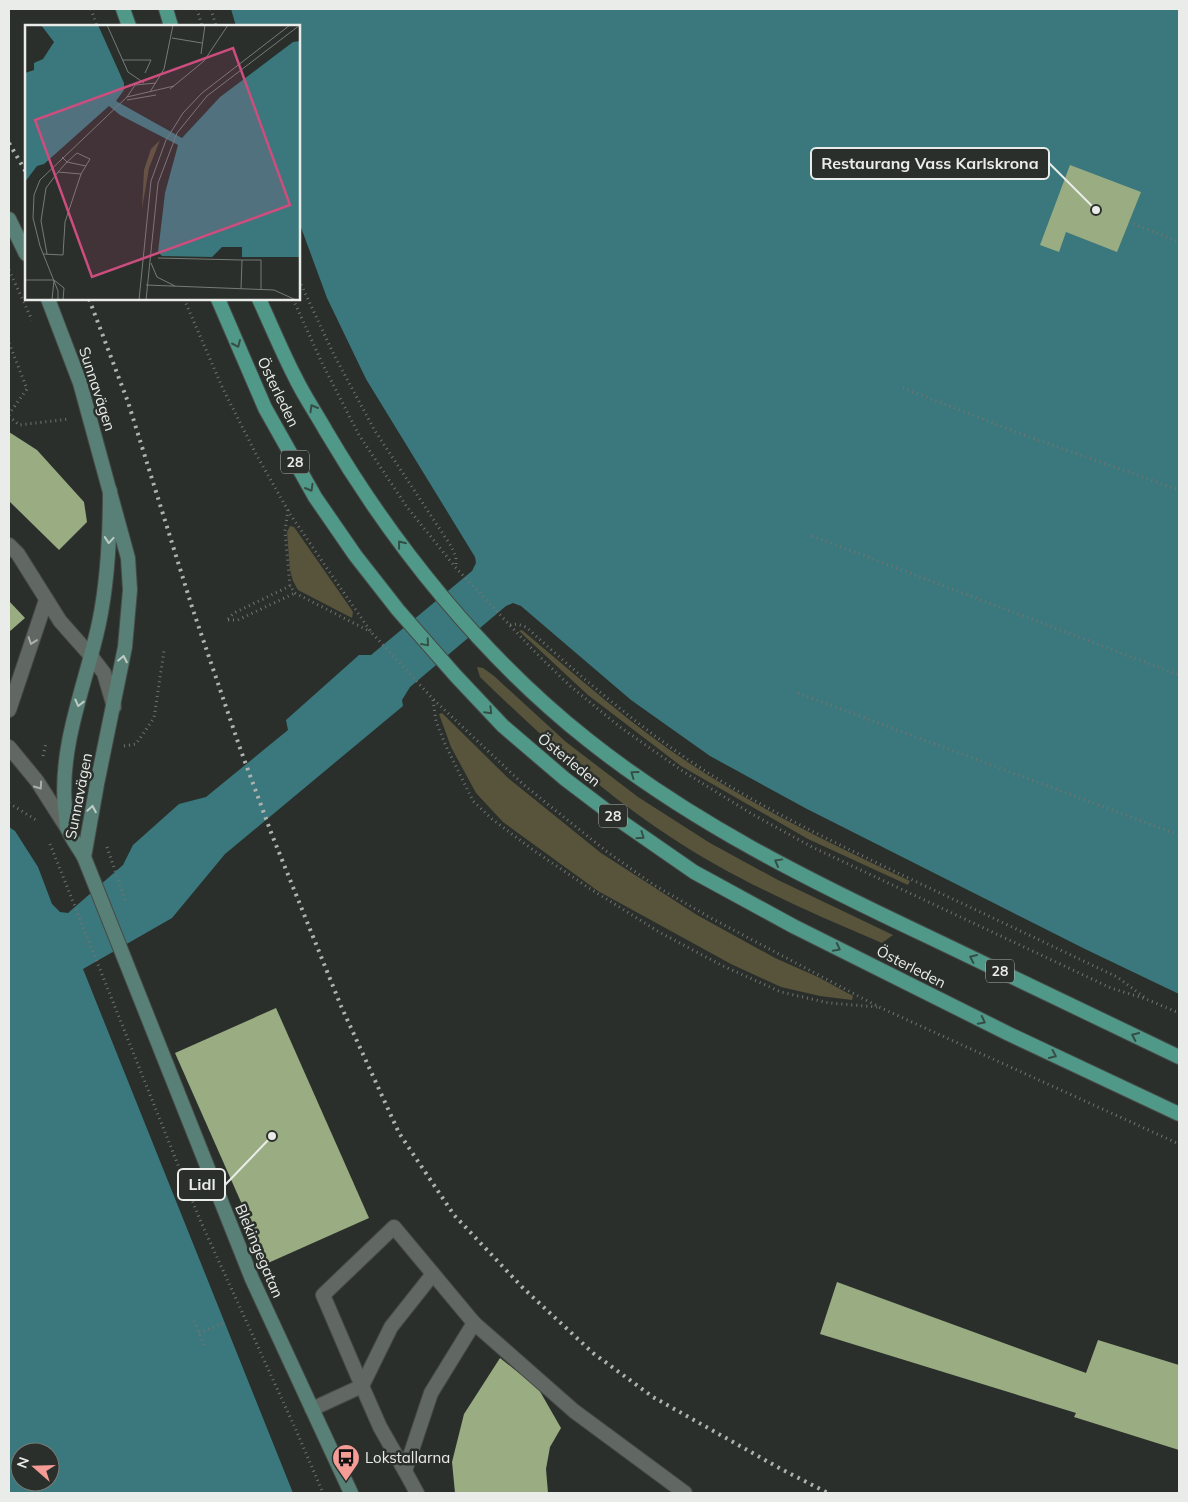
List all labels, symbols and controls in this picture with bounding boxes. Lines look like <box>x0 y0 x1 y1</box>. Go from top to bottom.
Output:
inset map <box>25 25 300 300</box>
callout: Restaurang Vass Karlskrona <box>811 148 1049 179</box>
text: Restaurang Vass Karlskrona <box>821 153 1039 173</box>
one-way arrow <box>230 339 241 348</box>
street label: Sunnavägen <box>75 344 120 433</box>
street label: Österleden <box>253 354 304 430</box>
one-way arrow <box>309 404 319 413</box>
road number: 28 <box>281 451 309 474</box>
one-way arrow <box>304 483 314 492</box>
one-way arrow <box>104 536 115 544</box>
one-way arrow <box>398 541 406 550</box>
one-way arrow <box>27 637 37 645</box>
one-way arrow <box>420 637 429 646</box>
one-way arrow <box>117 655 128 664</box>
one-way arrow <box>74 698 85 707</box>
one-way arrow <box>483 705 492 714</box>
street label: Österleden <box>534 729 605 791</box>
street label: Sunnavägen <box>61 751 96 841</box>
one-way arrow <box>630 771 640 780</box>
one-way arrow <box>33 780 42 790</box>
one-way arrow <box>87 804 97 813</box>
road number: 28 <box>599 804 627 828</box>
one-way arrow <box>635 830 645 839</box>
one-way arrow <box>774 859 783 869</box>
street label: Österleden <box>873 941 949 992</box>
one-way arrow <box>832 942 841 952</box>
one-way arrow <box>969 954 978 965</box>
road number: 28 <box>986 959 1014 982</box>
one-way arrow <box>977 1015 986 1025</box>
one-way arrow <box>1131 1031 1140 1042</box>
one-way arrow <box>1048 1049 1057 1059</box>
callout: Lidl <box>178 1169 225 1200</box>
text: Lidl <box>188 1174 216 1194</box>
street label: Blekingegatan <box>231 1201 288 1301</box>
north arrow <box>10 1442 60 1492</box>
bus stop icon: Lokstallarna <box>331 1443 361 1482</box>
place label: Lokstallarna <box>365 1448 450 1467</box>
text: N <box>13 1455 33 1471</box>

